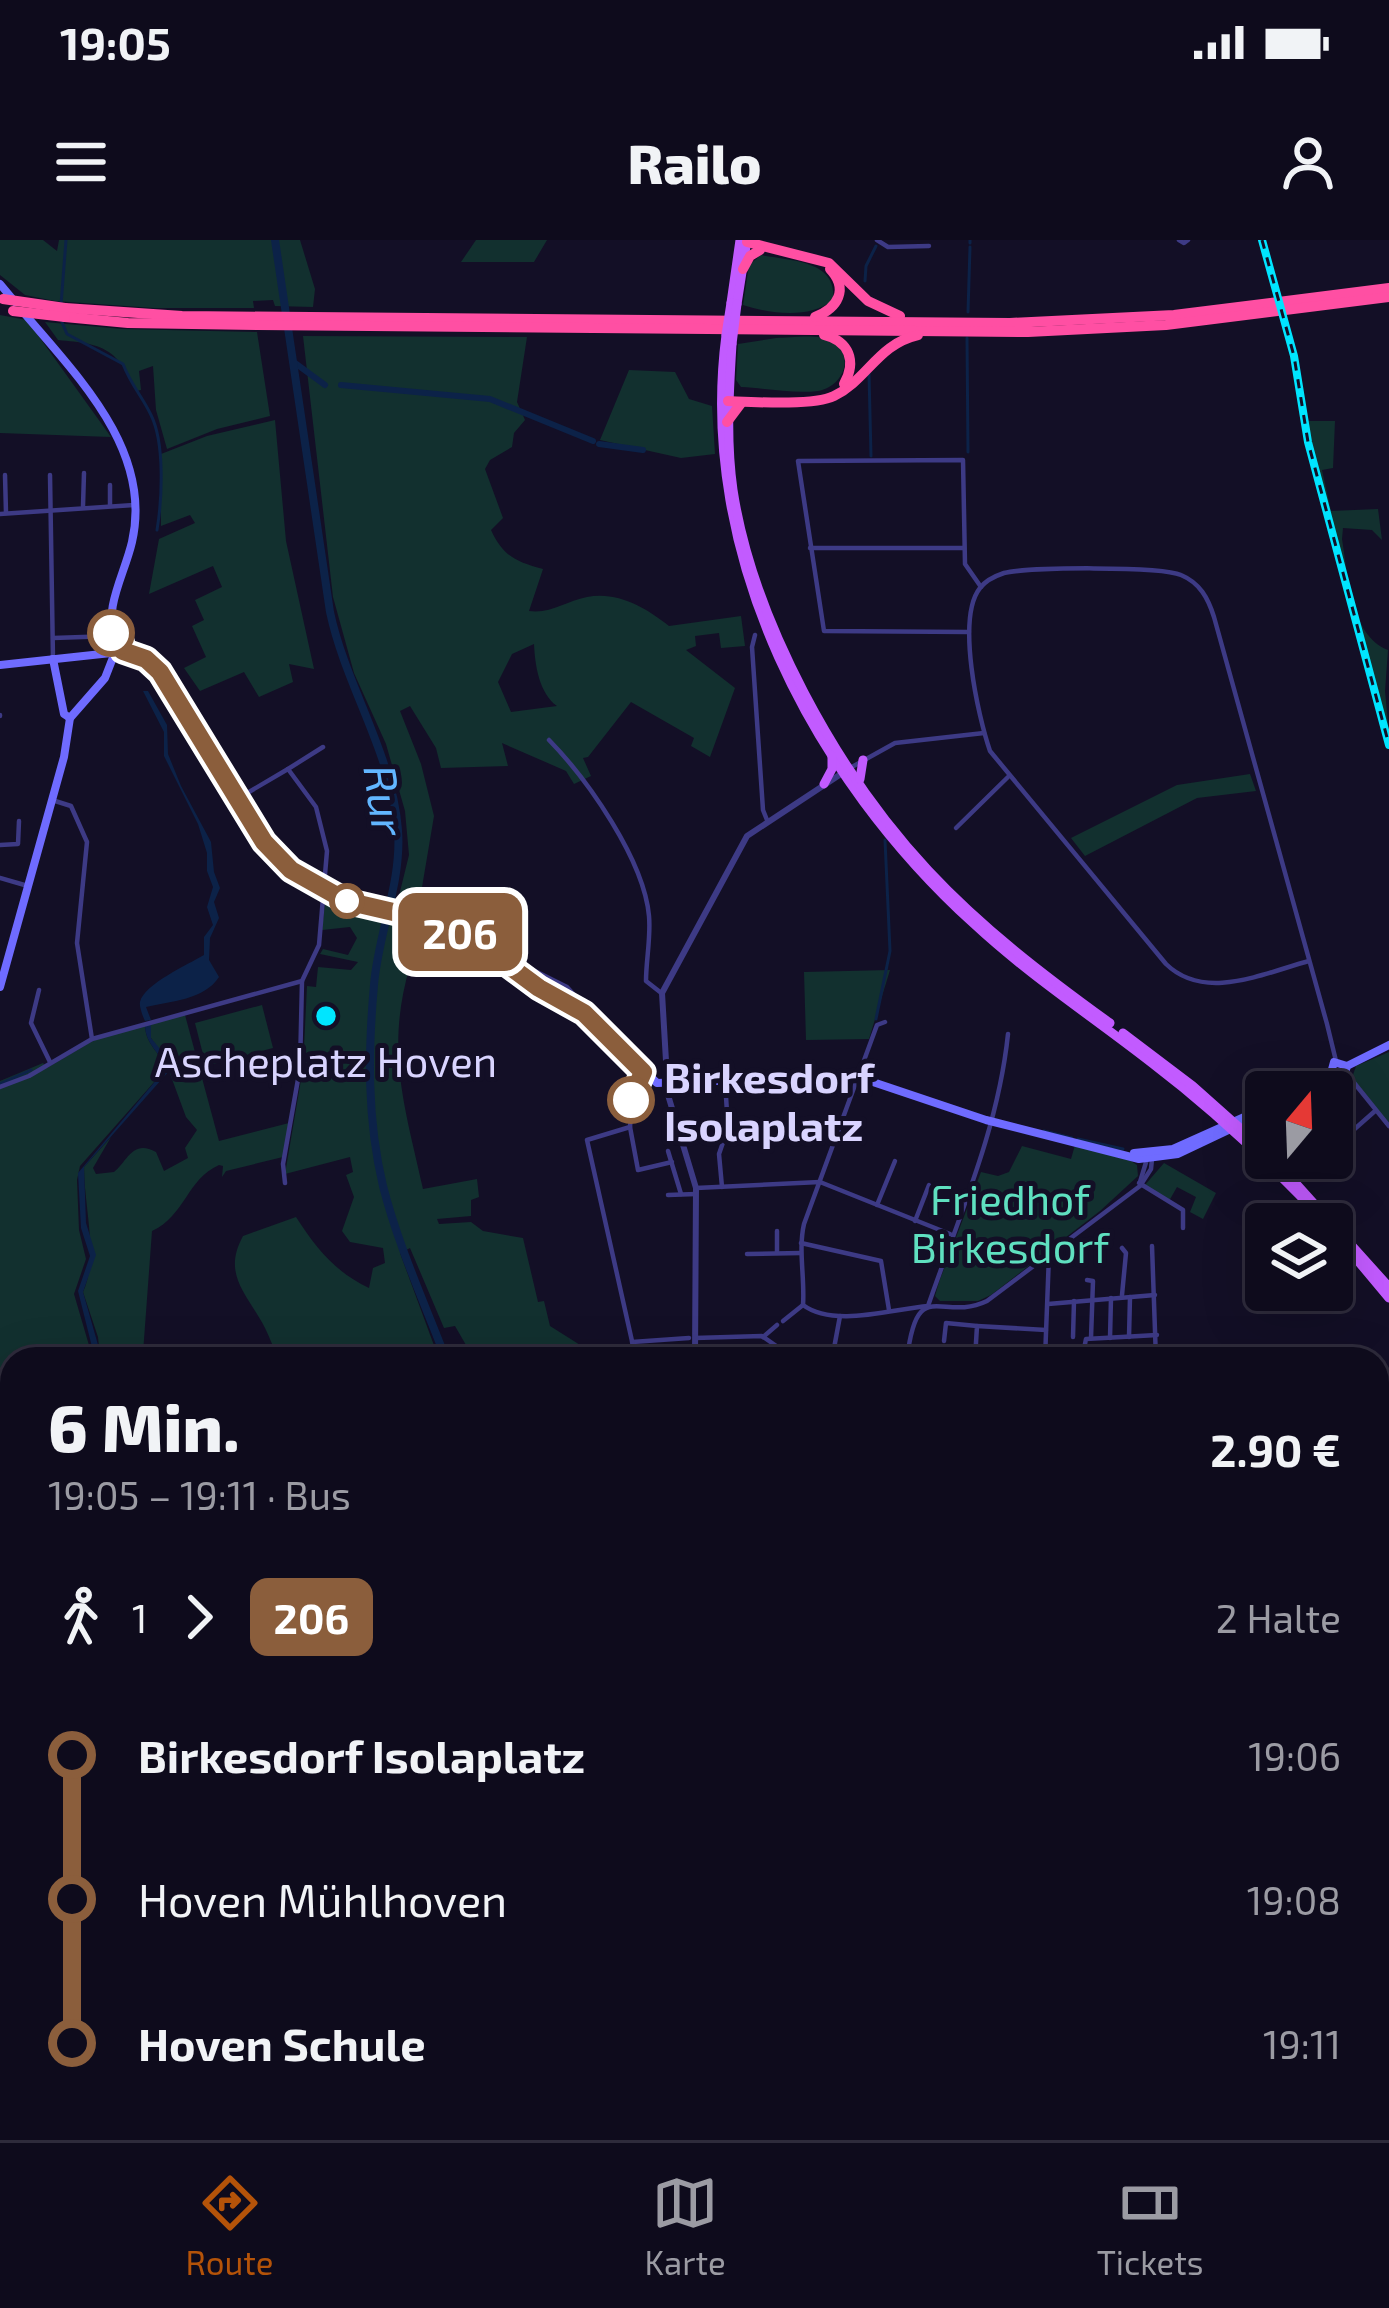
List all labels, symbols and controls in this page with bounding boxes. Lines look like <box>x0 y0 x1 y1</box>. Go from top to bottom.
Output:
text: 19:05 <box>60 15 171 69</box>
icon: menu <box>48 129 114 195</box>
icon: person <box>1275 129 1341 195</box>
text: Railo <box>628 130 761 195</box>
unlabelled marker <box>89 611 133 655</box>
water label: Rur <box>354 761 418 840</box>
unlabelled marker <box>331 885 363 917</box>
line badge: 206 <box>391 893 529 971</box>
text: 206 <box>422 907 498 957</box>
marker: Ascheplatz Hoven <box>313 1003 339 1029</box>
place label: Ascheplatz Hoven <box>155 1035 497 1085</box>
place label: Birkesdorf Isolaplatz <box>664 1051 875 1149</box>
north arrow <box>1245 1071 1353 1179</box>
map controls <box>1245 1071 1353 1311</box>
marker: Birkesdorf Isolaplatz <box>609 1078 653 1122</box>
park label: Friedhof Birkesdorf <box>911 1173 1110 1271</box>
button: layers <box>1245 1203 1353 1311</box>
text: 6 Min. <box>48 1386 240 1465</box>
text: 2.90 € <box>1210 1422 1341 1476</box>
text: 19:05 – 19:11 · Bus <box>48 1471 351 1518</box>
icon: walk <box>48 1584 114 1650</box>
icon: forward <box>166 1584 232 1650</box>
text: 206 <box>274 1592 349 1642</box>
text: 1 <box>132 1594 148 1641</box>
text: 2 Halte <box>1216 1594 1341 1641</box>
text: Birkesdorf Isolaplatz <box>138 1728 585 1782</box>
text: 19:06 <box>1248 1732 1341 1779</box>
text: Hoven Mühlhoven <box>138 1872 507 1926</box>
text: 19:08 <box>1247 1876 1341 1923</box>
text: Hoven Schule <box>138 2016 426 2070</box>
text: 19:11 <box>1263 2020 1341 2067</box>
tab: Route <box>185 2170 274 2282</box>
tab: Karte <box>645 2170 726 2282</box>
tab: Tickets <box>1097 2170 1204 2282</box>

